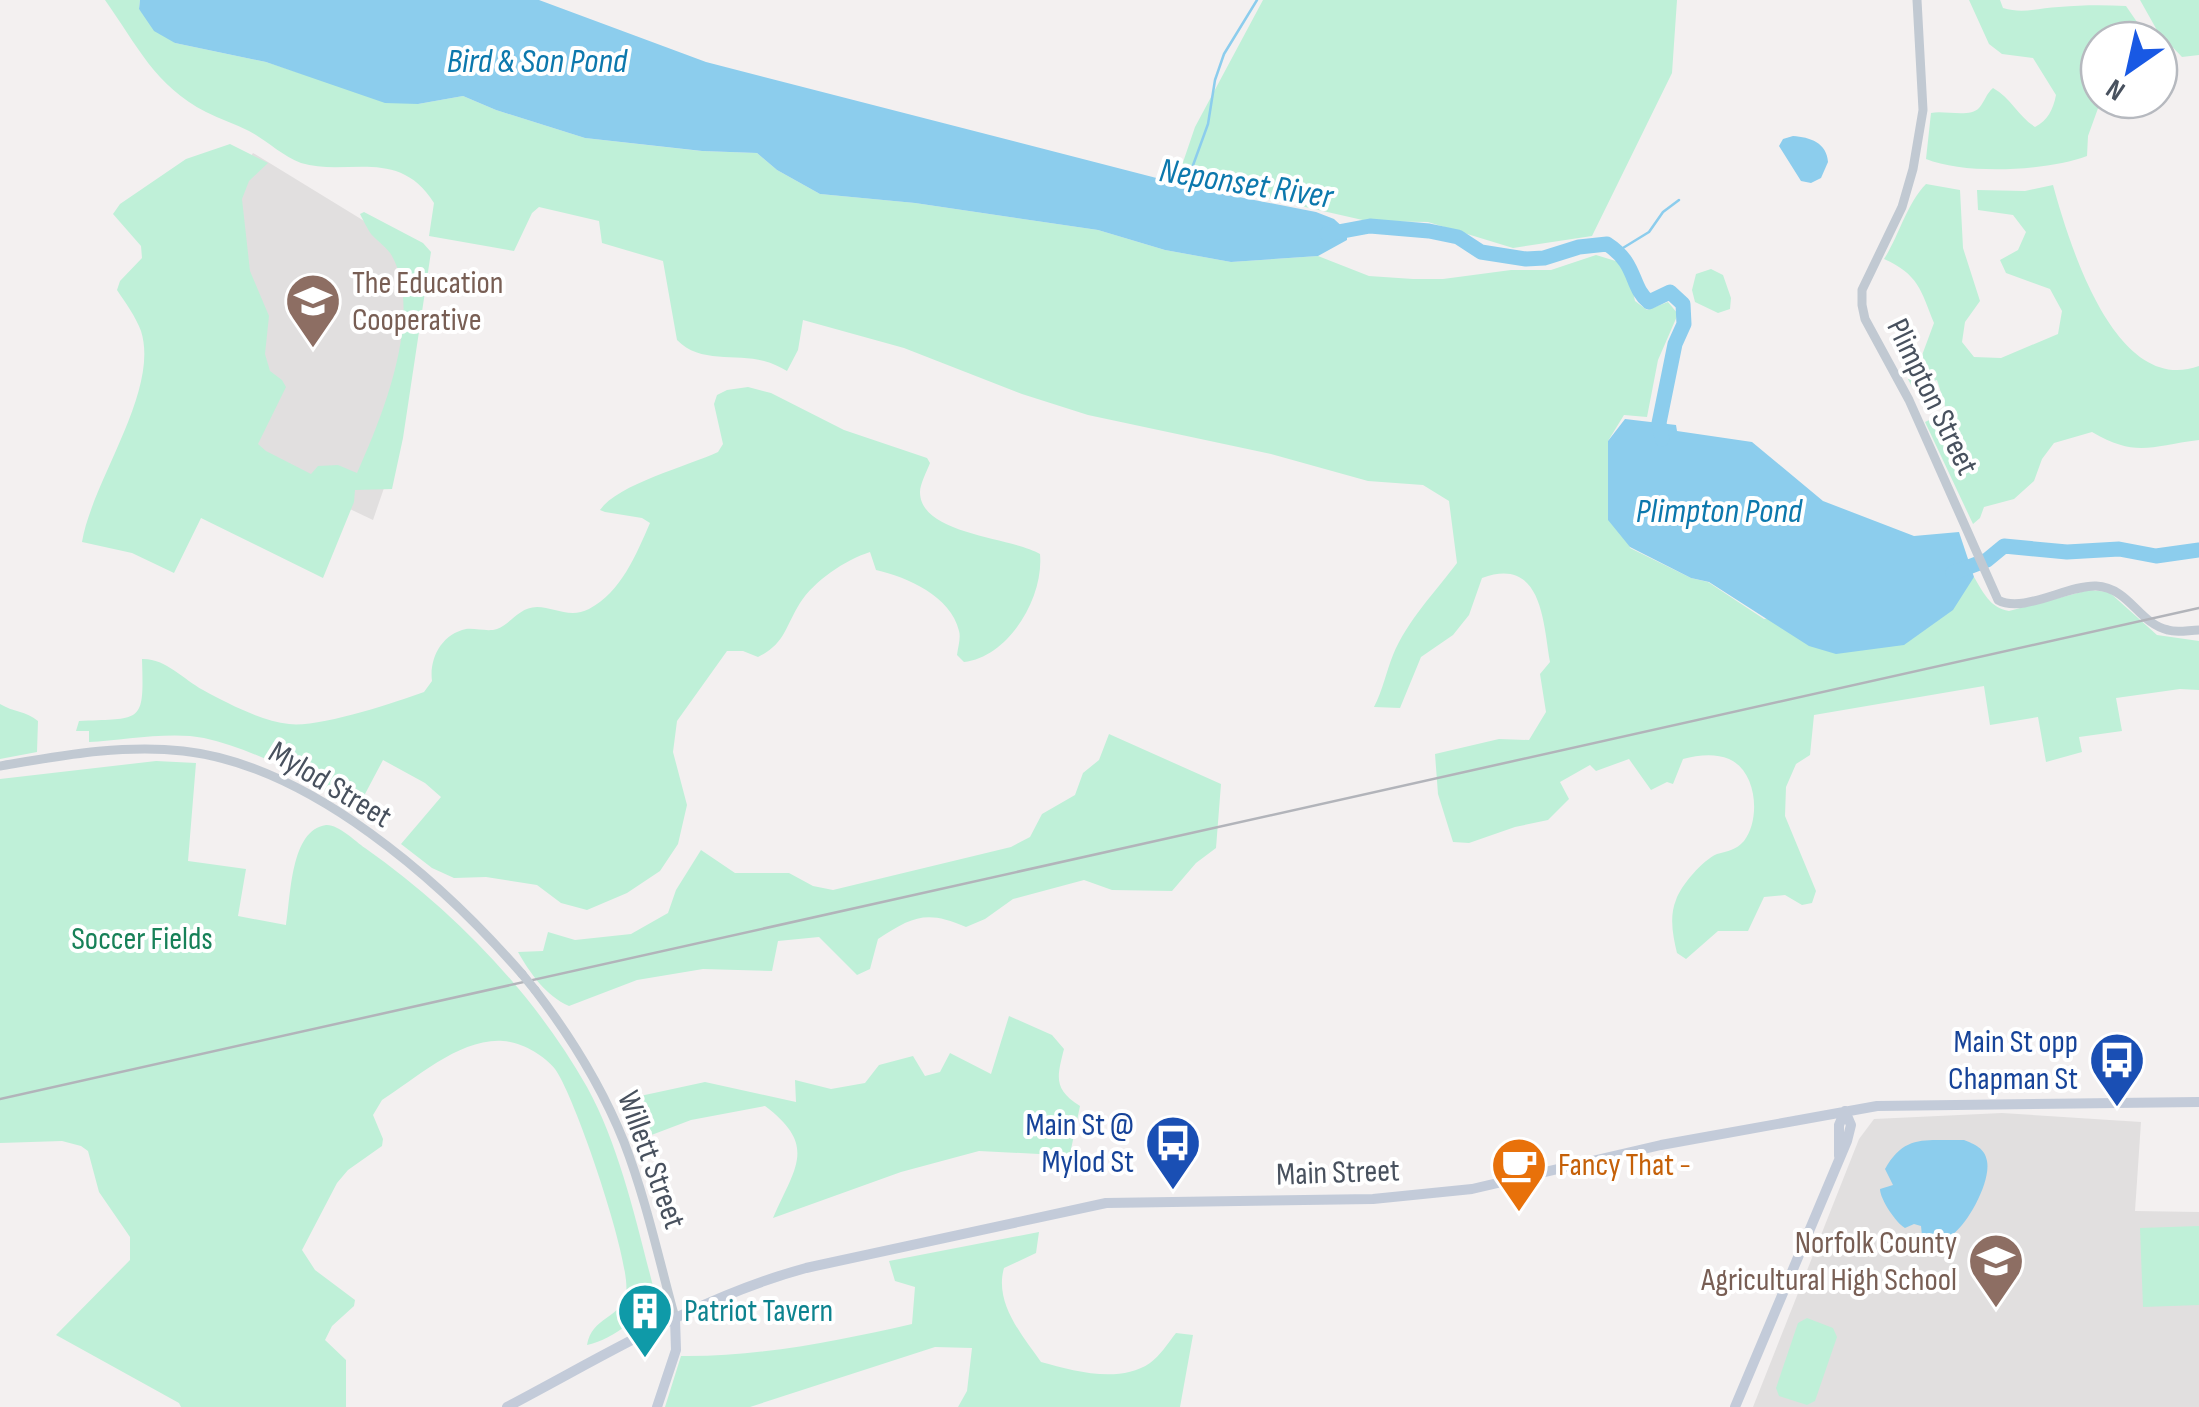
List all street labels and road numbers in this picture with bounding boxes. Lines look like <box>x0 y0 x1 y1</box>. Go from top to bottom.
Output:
street label: Plimpton Street <box>1877 313 1987 481</box>
street label: Mylod Street <box>261 733 399 837</box>
street label: Willett Street <box>608 1086 694 1234</box>
street label: Main Street <box>1276 1151 1400 1195</box>

